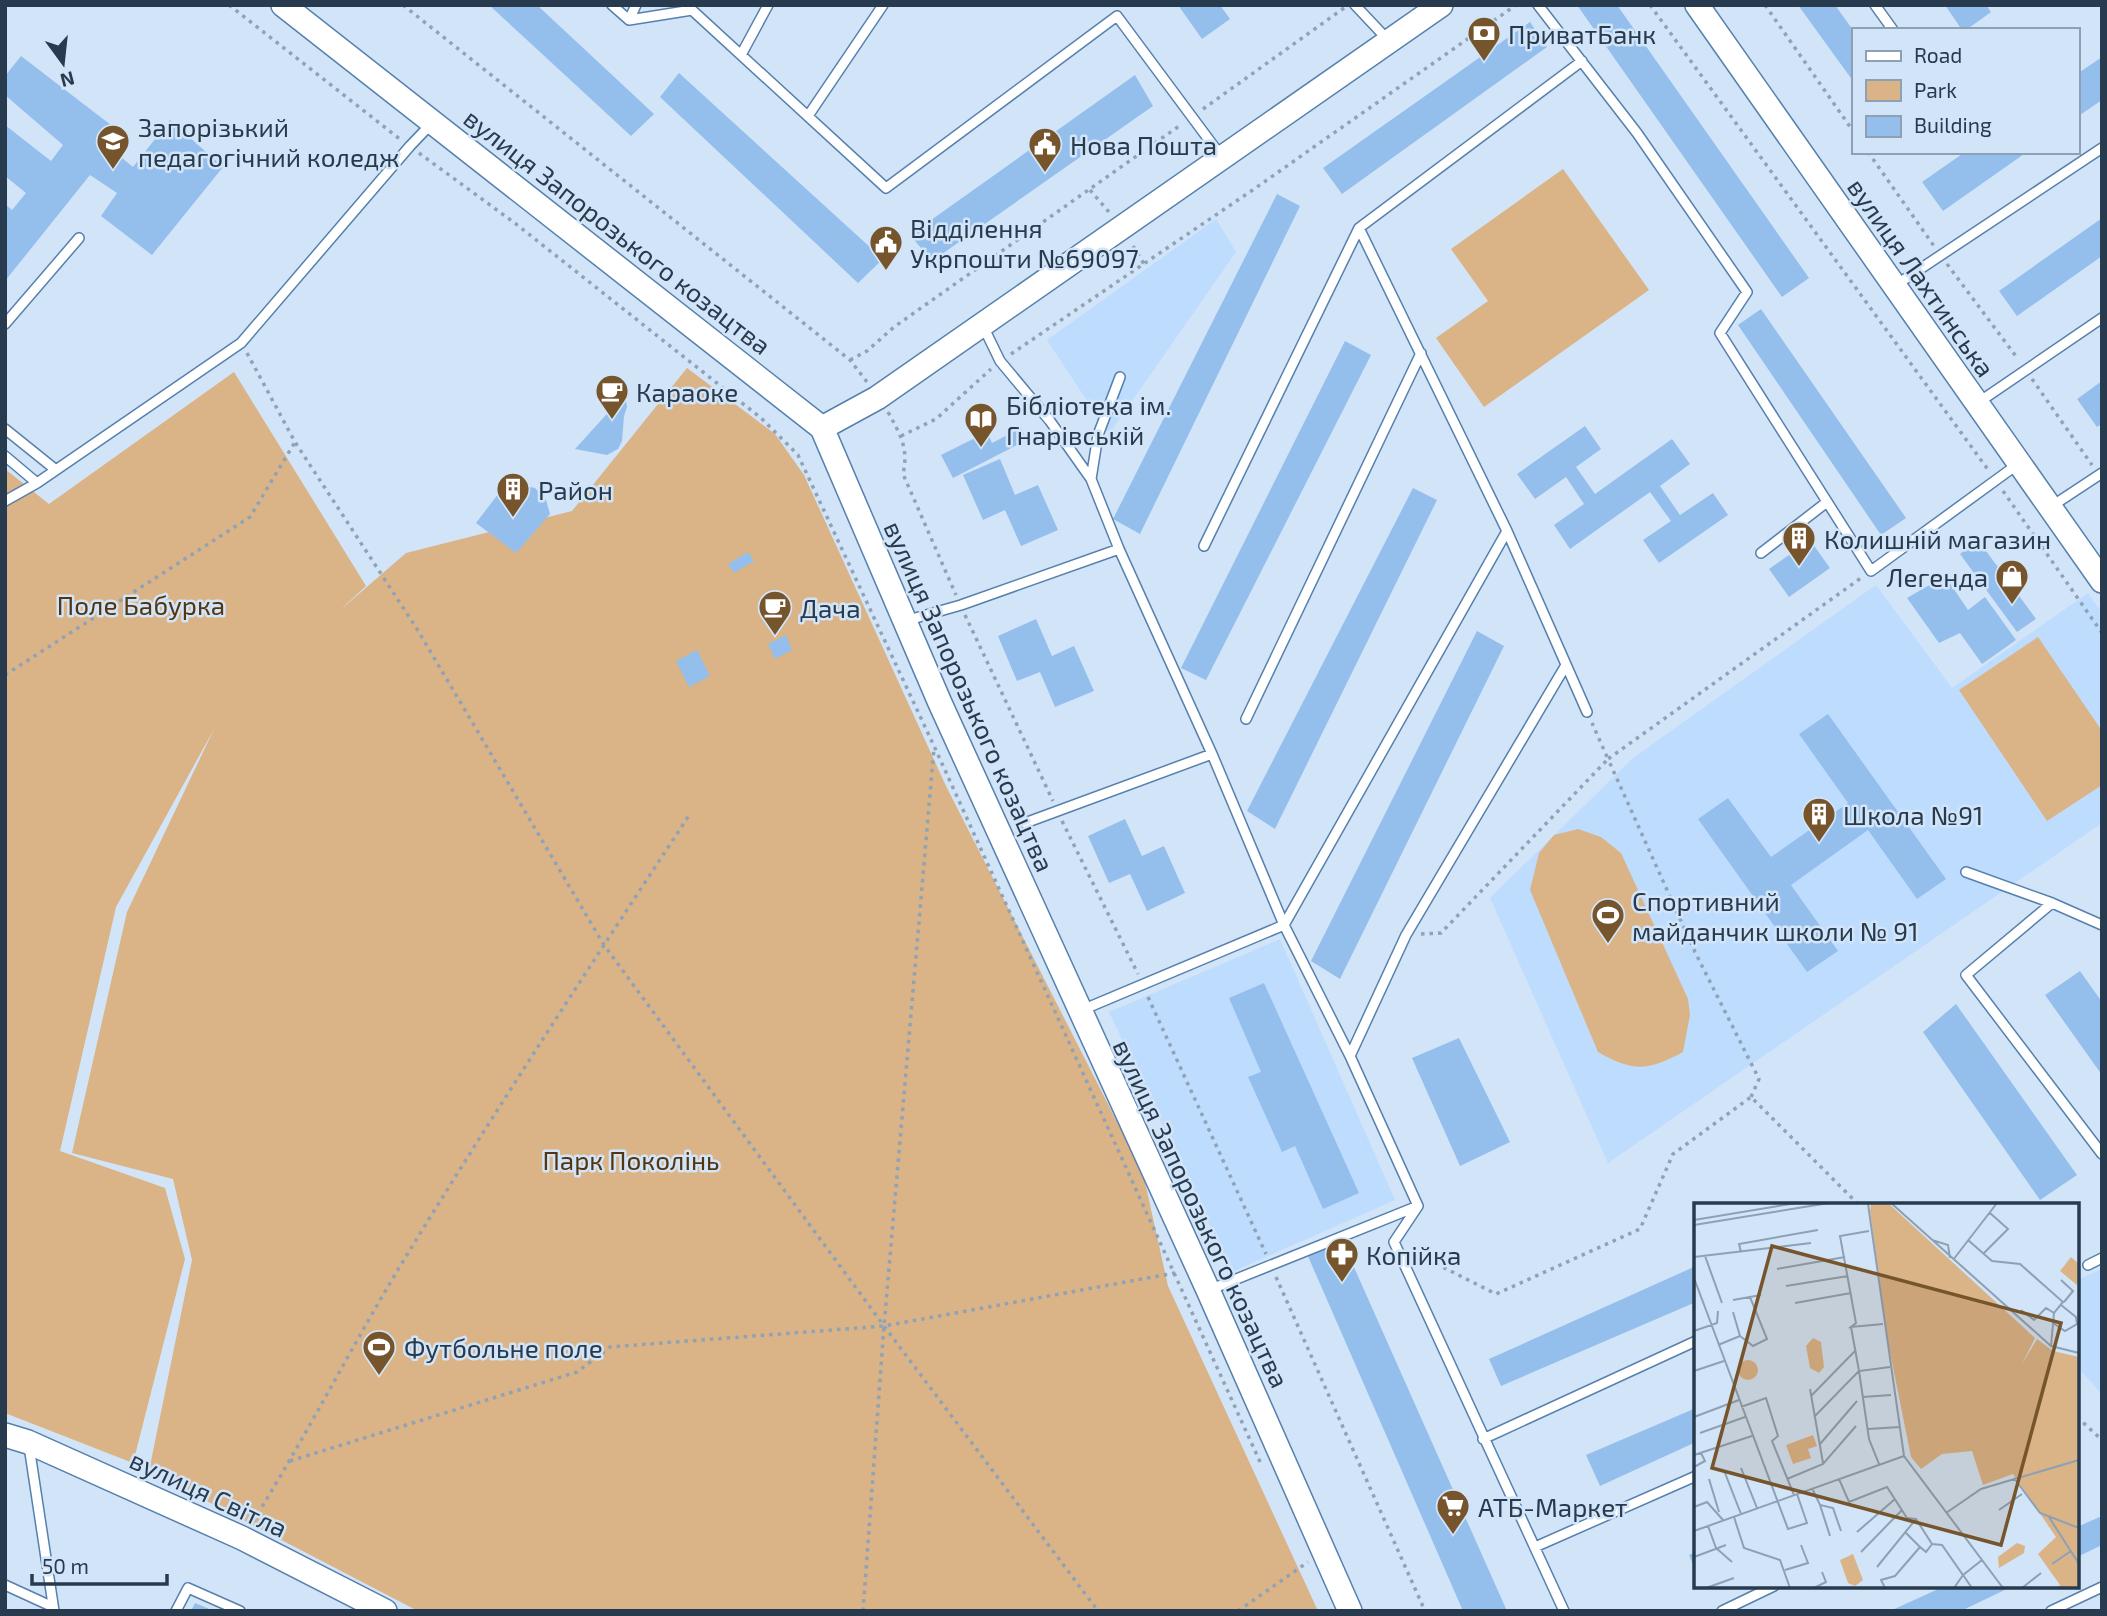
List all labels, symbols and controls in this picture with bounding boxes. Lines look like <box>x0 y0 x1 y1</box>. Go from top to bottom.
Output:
bank icon: ПриватБанк <box>1465 14 1503 63</box>
place label: ПриватБанк <box>1508 18 1656 49</box>
north arrow <box>28 28 98 98</box>
legend <box>1852 28 2079 154</box>
text: Road <box>1914 42 1962 67</box>
text: N <box>58 67 77 93</box>
text: Park <box>1914 77 1957 102</box>
street label: вулиця Запорозького козацтва <box>458 102 778 361</box>
place label: Запорізький педагогічний коледж <box>138 111 400 172</box>
text: Building <box>1914 112 1992 137</box>
school or university icon: Запорізький педагогічний коледж <box>94 122 132 171</box>
public building icon: Нова Пошта <box>1026 125 1064 174</box>
place label: Нова Пошта <box>1070 129 1217 160</box>
street label: вулиця Лахтинська <box>1841 172 2002 383</box>
place label: Відділення Укрпошти №69097 <box>910 212 1139 273</box>
public building icon: Відділення Укрпошти №69097 <box>867 223 905 272</box>
cafe icon: Караоке <box>593 372 631 421</box>
place label: Караоке <box>636 376 738 407</box>
place label: Бібліотека ім. Гнарівській <box>1006 389 1171 450</box>
library icon: Бібліотека ім. Гнарівській <box>962 400 1000 449</box>
building icon: Район <box>494 470 532 519</box>
place label: Район <box>538 474 613 505</box>
street label: вулиця Запорозького козацтва <box>878 516 1062 877</box>
building icon: Колишній магазин <box>1780 519 1818 568</box>
place label: Колишній магазин <box>1824 523 2051 554</box>
shop icon: Легенда <box>1993 557 2031 606</box>
place label: Легенда <box>1886 561 1988 592</box>
cafe icon: Дача <box>756 588 794 637</box>
park label: Поле Бабурка <box>57 589 225 621</box>
place label: Дача <box>800 592 861 623</box>
building icon: Школа №91 <box>1800 795 1838 844</box>
place label: Школа №91 <box>1843 799 1983 830</box>
place label: Спортивний майданчик школи № 91 <box>1632 885 1919 946</box>
sports icon: Спортивний майданчик школи № 91 <box>1589 896 1627 945</box>
street label: вулиця Запорозького козацтва <box>1107 1034 1296 1392</box>
park label: Парк Поколінь <box>542 1144 720 1175</box>
inset map <box>1694 1203 2079 1588</box>
pharmacy icon: Копійка <box>1323 1235 1361 1284</box>
place label: Копійка <box>1366 1239 1461 1270</box>
sports icon: Футбольне поле <box>360 1328 398 1377</box>
place label: Футбольне поле <box>404 1332 603 1364</box>
street label: вулиця Світла <box>125 1443 293 1544</box>
supermarket icon: АТБ-Маркет <box>1434 1487 1472 1536</box>
place label: АТБ-Маркет <box>1478 1491 1628 1522</box>
scale bar <box>32 1542 166 1586</box>
text: 50 m <box>42 1553 89 1578</box>

